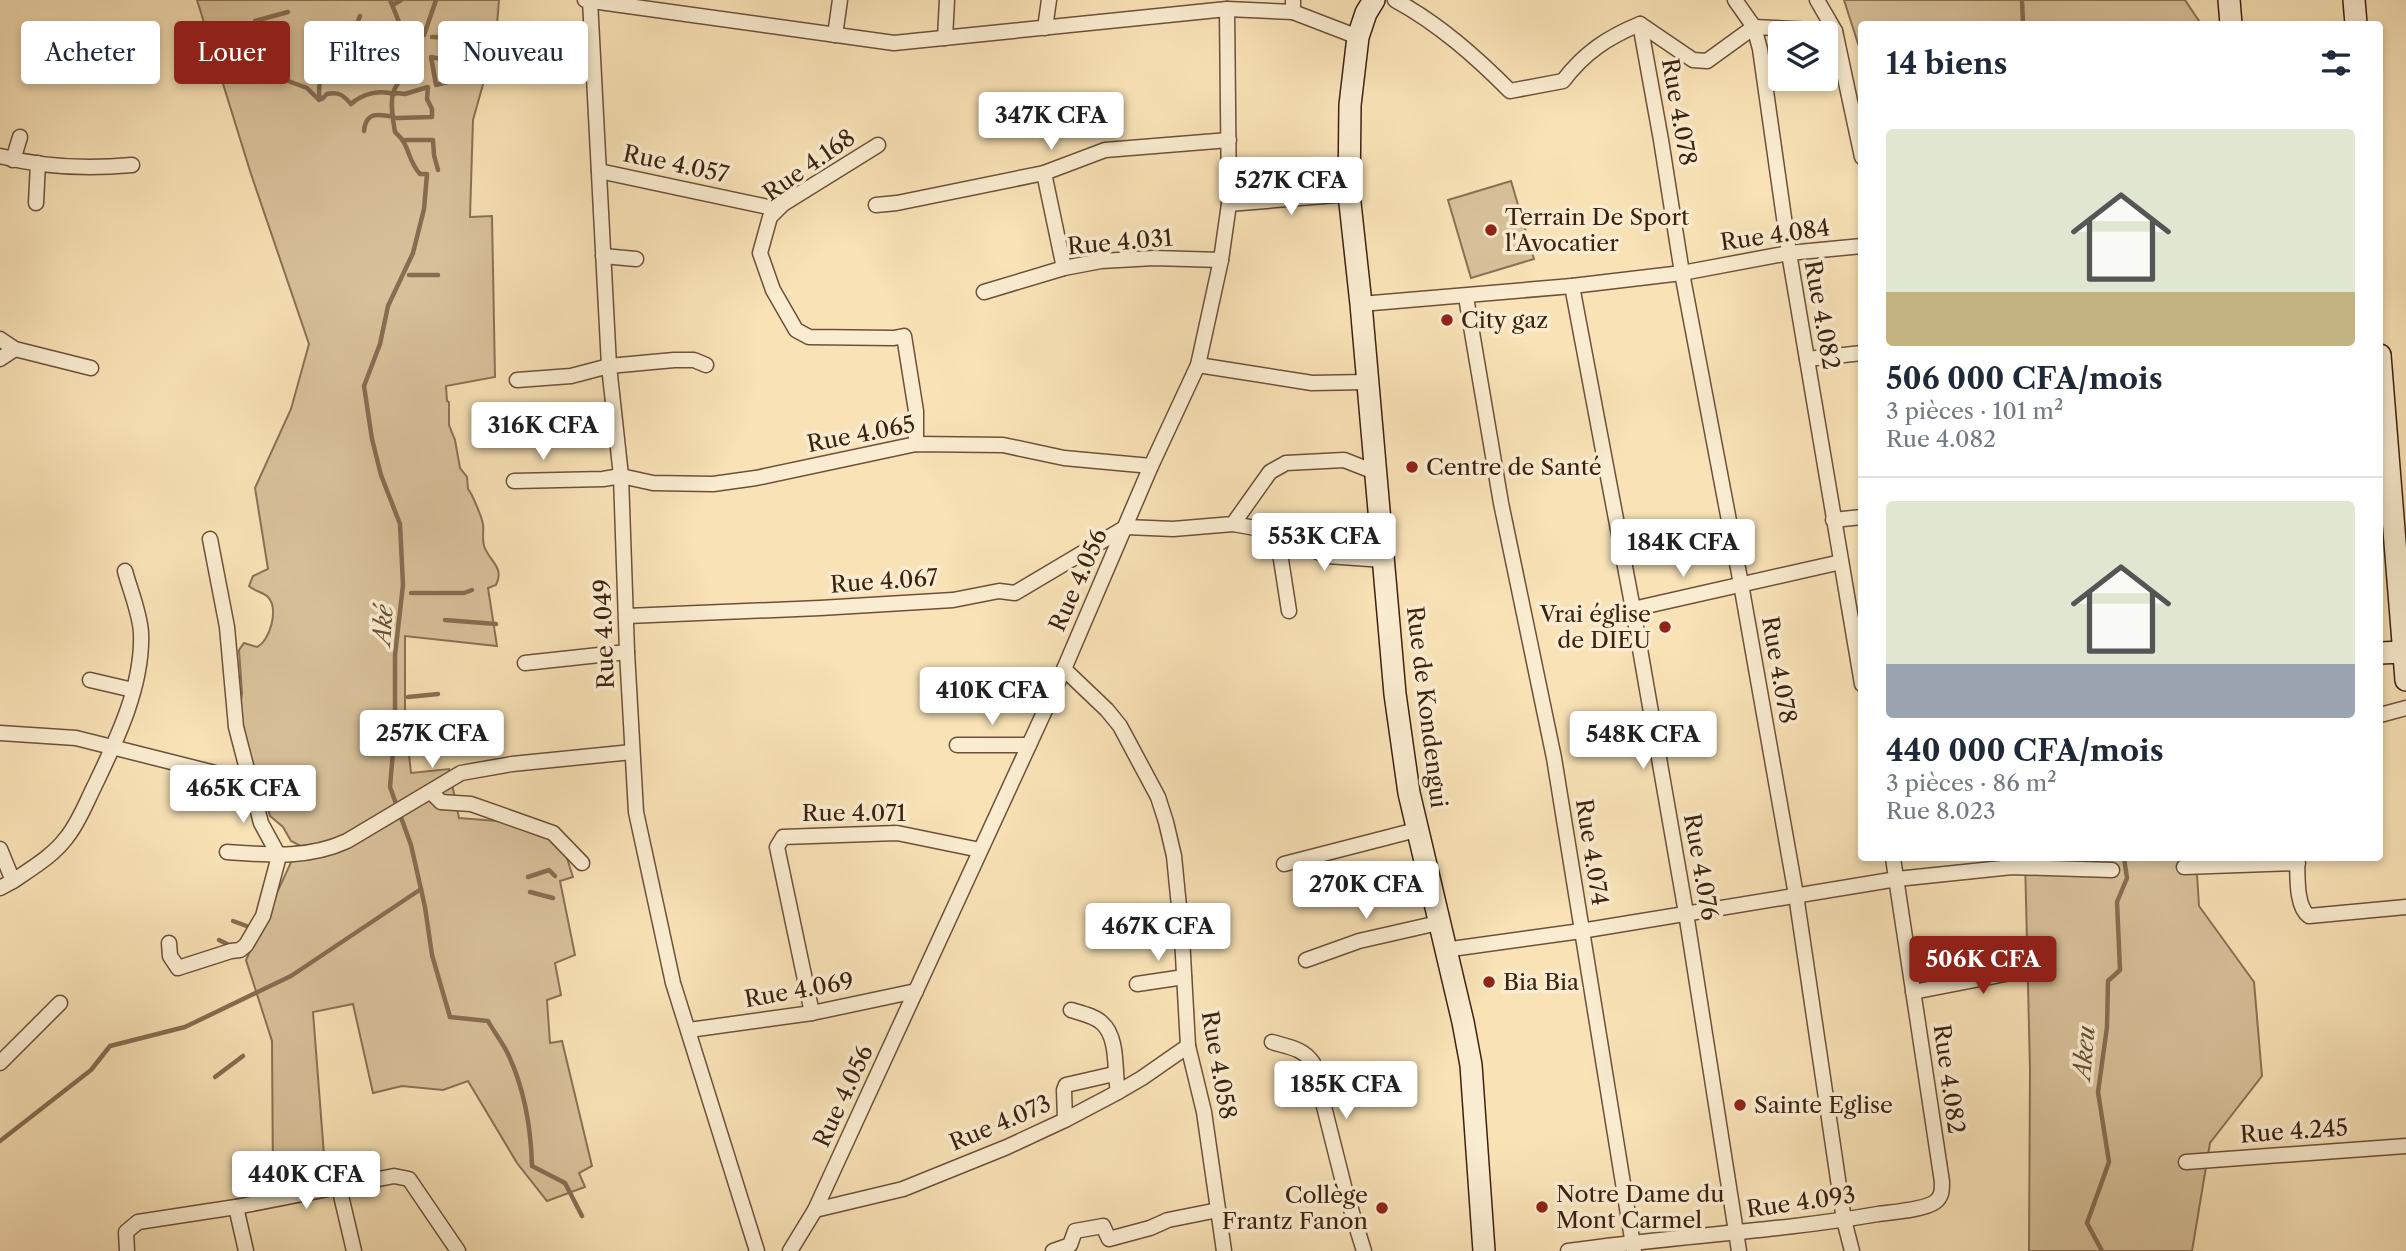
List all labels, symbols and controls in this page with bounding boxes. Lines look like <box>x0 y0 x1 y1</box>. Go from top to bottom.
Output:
chip: Acheter <box>21 21 160 84</box>
chip: Louer <box>174 21 290 84</box>
chip: Filtres <box>304 21 424 84</box>
chip: Nouveau <box>438 21 588 84</box>
map controls <box>1768 21 1838 91</box>
button: layers <box>1768 21 1838 91</box>
icon: filters <box>2317 44 2355 82</box>
text: 14 biens <box>1886 45 2007 82</box>
street label: Rue 4.078 <box>1656 56 1702 168</box>
pin: 347K CFA <box>979 92 1123 152</box>
text: 347K CFA <box>995 101 1107 129</box>
street label: Rue 4.168 <box>758 123 860 207</box>
street label: Rue 4.057 <box>621 139 732 189</box>
pin: 527K CFA <box>1219 158 1363 217</box>
text: 527K CFA <box>1235 166 1347 194</box>
icon: home <box>2058 174 2184 300</box>
place label: Terrain De Sport l'Avocatier <box>1505 203 1689 257</box>
street label: Rue 4.084 <box>1718 213 1832 257</box>
marker: Terrain De Sport l'Avocatier <box>1483 222 1499 238</box>
street label: Rue 4.031 <box>1066 223 1174 261</box>
street label: Rue 4.082 <box>1799 258 1845 372</box>
place label: City gaz <box>1461 306 1548 334</box>
marker: City gaz <box>1439 312 1455 328</box>
text: 506 000 CFA/mois <box>1886 360 2163 397</box>
text: 3 pièces · 101 m² <box>1886 397 2063 425</box>
pin: 316K CFA <box>471 402 615 462</box>
street label: Rue 4.065 <box>805 410 917 458</box>
text: 316K CFA <box>487 411 599 439</box>
text: Rue 4.082 <box>1886 425 1996 453</box>
place label: Centre de Santé <box>1426 453 1602 481</box>
marker: Centre de Santé <box>1404 459 1420 475</box>
pin: 553K CFA <box>1252 514 1396 573</box>
pin: 184K CFA <box>1611 520 1755 579</box>
text: 553K CFA <box>1268 522 1380 550</box>
street label: Rue 4.056 <box>1043 524 1113 636</box>
text: 184K CFA <box>1627 528 1739 556</box>
icon: home <box>2058 546 2184 672</box>
street label: Rue 4.067 <box>829 563 940 599</box>
street label: Rue 4.049 <box>588 578 620 690</box>
place label: Vrai église de DIEU <box>1539 600 1651 654</box>
water label: Aké <box>367 602 399 650</box>
street label: Rue de Kondengui <box>1401 604 1453 810</box>
street label: Rue 4.078 <box>1756 614 1802 726</box>
marker: Vrai église de DIEU <box>1657 619 1673 635</box>
pin: 410K CFA <box>920 668 1064 727</box>
text: 410K CFA <box>936 676 1048 704</box>
pin: 257K CFA <box>360 710 504 770</box>
pin: 548K CFA <box>1571 712 1715 771</box>
text: 257K CFA <box>376 719 488 747</box>
text: 548K CFA <box>1586 720 1700 748</box>
text: 440 000 CFA/mois <box>1886 732 2164 769</box>
pin: 465K CFA <box>171 766 315 825</box>
text: 3 pièces · 86 m² <box>1886 769 2057 797</box>
text: 465K CFA <box>186 774 300 802</box>
street label: Rue 4.074 <box>1570 797 1614 907</box>
text: Rue 8.023 <box>1886 797 1996 825</box>
street label: Rue 4.071 <box>802 799 907 827</box>
street label: Rue 4.076 <box>1678 811 1724 923</box>
pin: 270K CFA <box>1294 862 1438 921</box>
text: 270K CFA <box>1309 870 1423 898</box>
pin: 467K CFA <box>1086 904 1230 963</box>
text: 467K CFA <box>1101 912 1215 940</box>
pin: 506K CFA <box>1911 936 2055 996</box>
text: 506K CFA <box>1925 945 2041 973</box>
street label: Rue 4.069 <box>742 967 856 1013</box>
place label: Bia Bia <box>1503 968 1580 996</box>
marker: Bia Bia <box>1481 974 1497 990</box>
street label: Rue 4.058 <box>1196 1009 1242 1121</box>
street label: Rue 4.082 <box>1927 1022 1971 1136</box>
water label: Akeu <box>2067 1024 2101 1085</box>
street label: Rue 4.056 <box>807 1040 879 1152</box>
pin: 185K CFA <box>1274 1062 1418 1121</box>
text: 185K CFA <box>1290 1070 1402 1098</box>
street label: Rue 4.073 <box>945 1089 1055 1157</box>
place label: Sainte Eglise <box>1754 1091 1893 1119</box>
marker: Sainte Eglise <box>1732 1097 1748 1113</box>
street label: Rue 4.245 <box>2239 1113 2349 1149</box>
pin: 440K CFA <box>234 1152 378 1211</box>
text: 440K CFA <box>248 1160 364 1188</box>
place label: Notre Dame du Mont Carmel <box>1556 1180 1724 1234</box>
place label: Collège Frantz Fanon <box>1222 1181 1368 1235</box>
street label: Rue 4.093 <box>1745 1181 1857 1223</box>
marker: Notre Dame du Mont Carmel <box>1534 1199 1550 1215</box>
marker: Collège Frantz Fanon <box>1374 1200 1390 1216</box>

